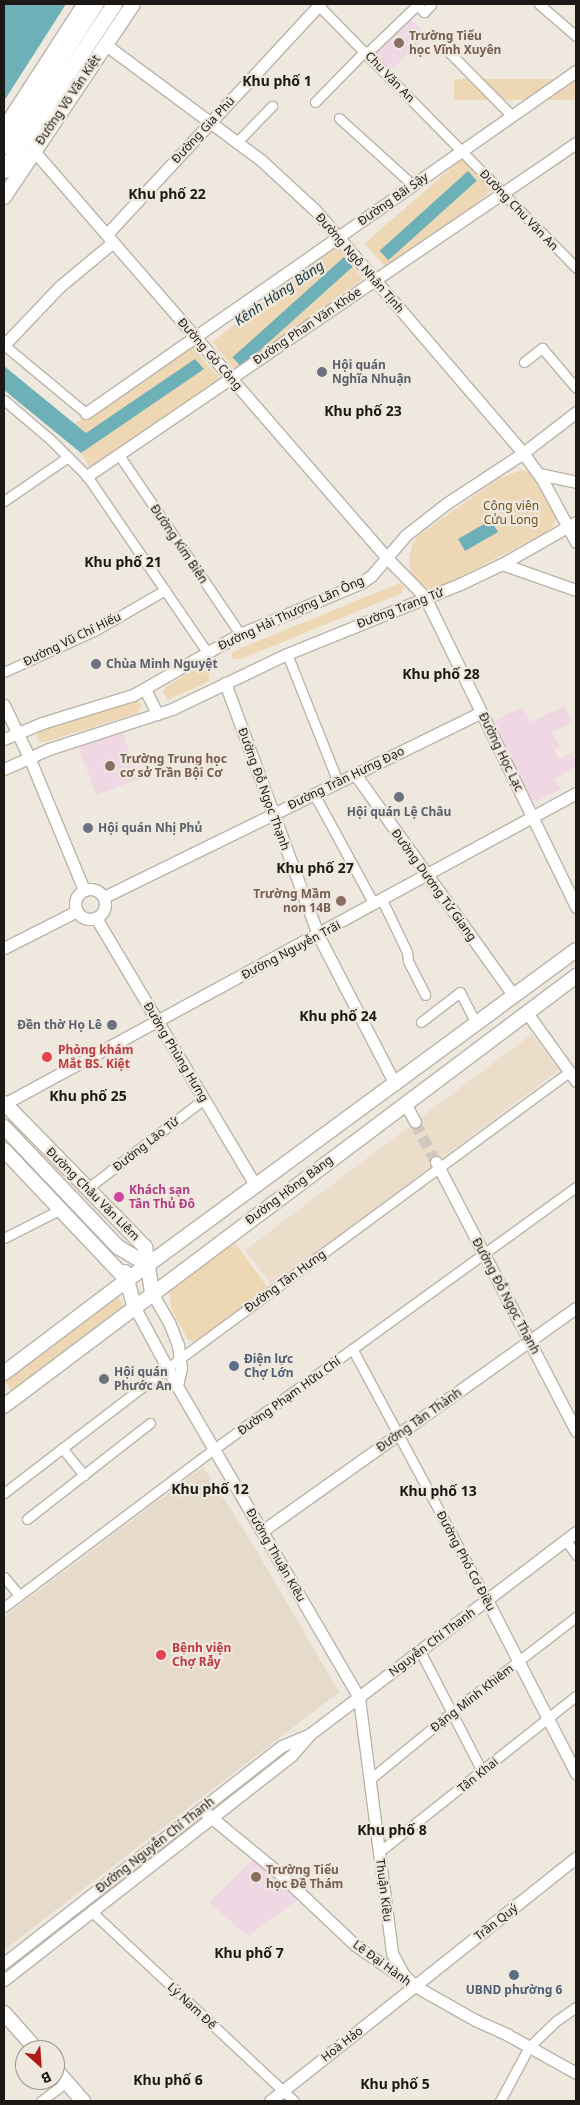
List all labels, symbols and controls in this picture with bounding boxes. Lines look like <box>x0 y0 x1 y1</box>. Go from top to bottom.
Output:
place label: Trường Tiểu học Vĩnh Xuyên <box>409 29 501 57</box>
marker: Trường Tiểu học Vĩnh Xuyên <box>393 37 405 49</box>
street label: Chu Văn An <box>362 49 418 105</box>
street label: Đường Võ Văn Kiệt <box>33 52 103 148</box>
district label: Khu phố 1 <box>242 73 312 89</box>
street label: Đường Gia Phú <box>168 94 238 166</box>
street label: Đường Chu Văn An <box>477 167 561 253</box>
street label: Đường Bãi Sậy <box>355 169 431 229</box>
district label: Khu phố 22 <box>128 186 206 202</box>
street label: Đường Ngô Nhân Tịnh <box>313 210 407 316</box>
water label: Kênh Hàng Bàng <box>231 257 327 329</box>
street label: Đường Phan Văn Khỏe <box>250 284 364 368</box>
street label: Đường Gò Công <box>175 315 245 393</box>
place label: Hội quán Nghĩa Nhuận <box>332 358 411 386</box>
marker: Hội quán Nghĩa Nhuận <box>316 366 328 378</box>
district label: Khu phố 23 <box>324 403 402 419</box>
park label: Công viên Cửu Long <box>483 499 539 527</box>
street label: Đường Kim Biên <box>147 502 211 586</box>
district label: Khu phố 21 <box>84 554 162 570</box>
street label: Đường Hải Thượng Lãn Ông <box>216 573 366 653</box>
street label: Đường Trang Tử <box>355 585 445 631</box>
street label: Đường Vũ Chí Hiếu <box>21 609 123 669</box>
place label: Chùa Minh Nguyệt <box>106 657 218 671</box>
marker: Chùa Minh Nguyệt <box>90 658 102 670</box>
district label: Khu phố 28 <box>402 666 480 682</box>
street label: Đường Học Lạc <box>476 710 526 794</box>
street label: Đường Đỗ Ngọc Thạnh <box>235 726 293 852</box>
street label: Đường Trần Hưng Đạo <box>285 744 407 812</box>
place label: Trường Trung học cơ sở Trần Bội Cơ <box>120 752 227 780</box>
marker: Trường Trung học cơ sở Trần Bội Cơ <box>104 760 116 772</box>
marker: Hội quán Lệ Châu <box>393 791 405 803</box>
place label: Hội quán Lệ Châu <box>347 805 451 819</box>
place label: Hội quán Nhị Phủ <box>98 821 202 835</box>
marker: Hội quán Nhị Phủ <box>82 822 94 834</box>
street label: Đường Dương Tử Giang <box>389 826 479 944</box>
district label: Khu phố 27 <box>276 860 354 876</box>
place label: Trường Mầm non 14B <box>253 887 331 915</box>
marker: Trường Mầm non 14B <box>335 895 347 907</box>
street label: Đường Nguyễn Trãi <box>239 918 343 982</box>
street label: Đường Phùng Hưng <box>140 999 212 1105</box>
district label: Khu phố 24 <box>299 1008 377 1024</box>
place label: Đền thờ Họ Lê <box>17 1018 102 1032</box>
marker: Đền thờ Họ Lê <box>106 1019 118 1031</box>
place label: Phòng khám Mắt BS. Kiệt <box>58 1043 133 1071</box>
marker: Phòng khám Mắt BS. Kiệt <box>40 1050 54 1064</box>
district label: Khu phố 25 <box>49 1088 127 1104</box>
street label: Đường Lão Tử <box>110 1114 182 1174</box>
street label: Đường Châu Văn Liêm <box>43 1144 143 1244</box>
street label: Đường Hồng Bàng <box>243 1152 335 1228</box>
place label: Khách sạn Tân Thủ Đô <box>129 1183 195 1211</box>
marker: Khách sạn Tân Thủ Đô <box>113 1191 125 1203</box>
street label: Đường Đỗ Ngọc Thạnh <box>469 1235 543 1357</box>
street label: Đường Tân Hưng <box>242 1247 328 1315</box>
place label: Điện lực Chợ Lớn <box>244 1352 293 1380</box>
street label: Đường Phạm Hữu Chí <box>235 1354 343 1438</box>
marker: Điện lực Chợ Lớn <box>228 1360 240 1372</box>
place label: Hội quán Phước An <box>114 1365 172 1393</box>
marker: Hội quán Phước An <box>98 1373 110 1385</box>
street label: Đường Tân Thành <box>374 1385 464 1455</box>
district label: Khu phố 12 <box>171 1481 249 1497</box>
district label: Khu phố 13 <box>399 1483 477 1499</box>
street label: Đường Thuận Kiều <box>243 1506 309 1604</box>
street label: Đường Phó Cơ Điều <box>434 1508 498 1614</box>
street label: Nguyễn Chí Thanh <box>386 1605 478 1679</box>
place label: Bệnh viện Chợ Rẫy <box>172 1641 231 1669</box>
marker: Bệnh viện Chợ Rẫy <box>154 1648 168 1662</box>
street label: Đặng Minh Khiêm <box>428 1661 516 1735</box>
street label: Tân Khai <box>455 1754 501 1796</box>
street label: Đường Nguyễn Chí Thanh <box>93 1794 217 1896</box>
district label: Khu phố 8 <box>357 1822 427 1838</box>
street label: Thuận Kiều <box>373 1858 395 1922</box>
place label: Trường Tiểu học Đề Thám <box>266 1863 343 1891</box>
marker: Trường Tiểu học Đề Thám <box>250 1871 262 1883</box>
street label: Trần Quý <box>471 1901 521 1943</box>
street label: Lê Đại Hành <box>350 1937 414 1989</box>
district label: Khu phố 7 <box>214 1945 284 1961</box>
marker: UBND phường 6 <box>508 1969 520 1981</box>
street label: Lý Nam Đế <box>165 1980 219 2032</box>
place label: UBND phường 6 <box>466 1983 562 1997</box>
street label: Hoà Hảo <box>318 2023 366 2065</box>
north arrow <box>15 2040 65 2090</box>
text: B <box>38 2067 55 2089</box>
district label: Khu phố 6 <box>133 2072 203 2088</box>
district label: Khu phố 5 <box>360 2076 430 2092</box>

